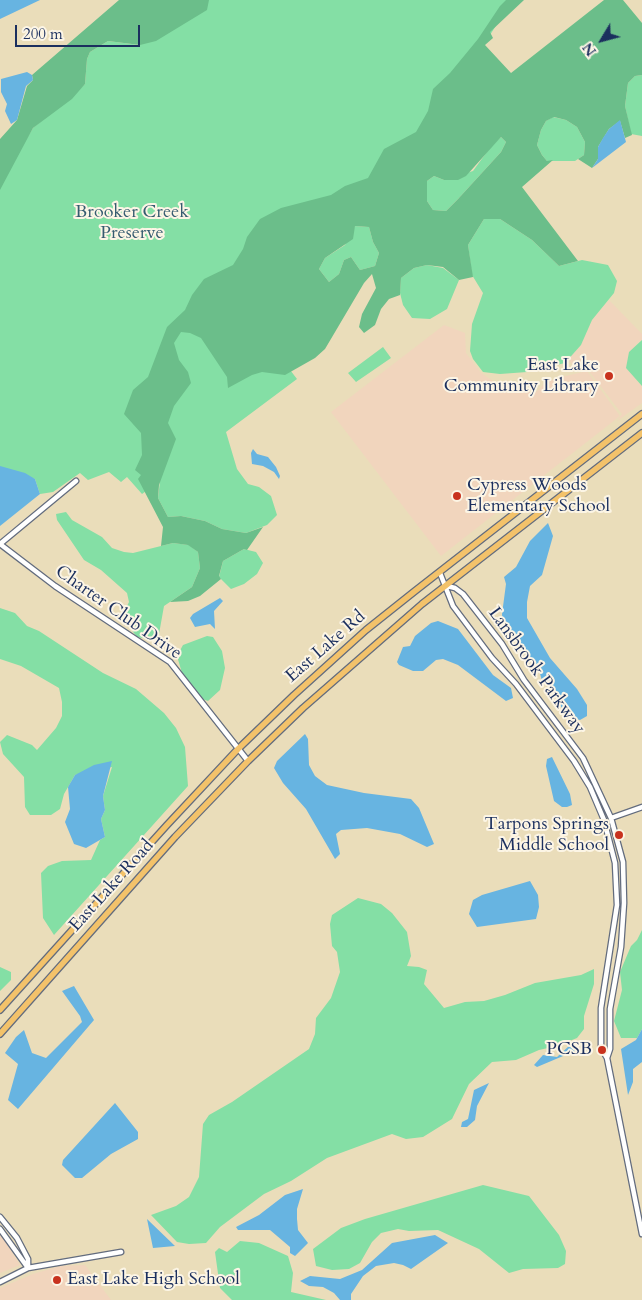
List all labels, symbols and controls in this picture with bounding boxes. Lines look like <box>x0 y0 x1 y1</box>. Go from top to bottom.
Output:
scale bar <box>18 15 142 47</box>
north arrow <box>577 15 627 65</box>
text: 200 m <box>23 24 63 44</box>
text: N <box>578 39 601 60</box>
park label: Brooker Creek Preserve <box>75 202 189 244</box>
place label: East Lake Community Library <box>444 355 599 398</box>
marker: East Lake Community Library <box>603 370 615 382</box>
place label: Cypress Woods Elementary School <box>467 475 610 518</box>
marker: Cypress Woods Elementary School <box>451 490 463 502</box>
street label: Charter Club Drive <box>51 561 185 665</box>
street label: Lansbrook Parkway <box>483 603 589 739</box>
street label: East Lake Rd <box>282 606 370 688</box>
place label: Tarpons Springs Middle School <box>484 814 609 856</box>
marker: Tarpons Springs Middle School <box>613 829 625 841</box>
street label: East Lake Road <box>65 836 159 936</box>
place label: PCSB <box>546 1039 592 1061</box>
marker: PCSB <box>596 1044 608 1056</box>
place label: East Lake High School <box>67 1269 240 1291</box>
marker: East Lake High School <box>51 1274 63 1286</box>

